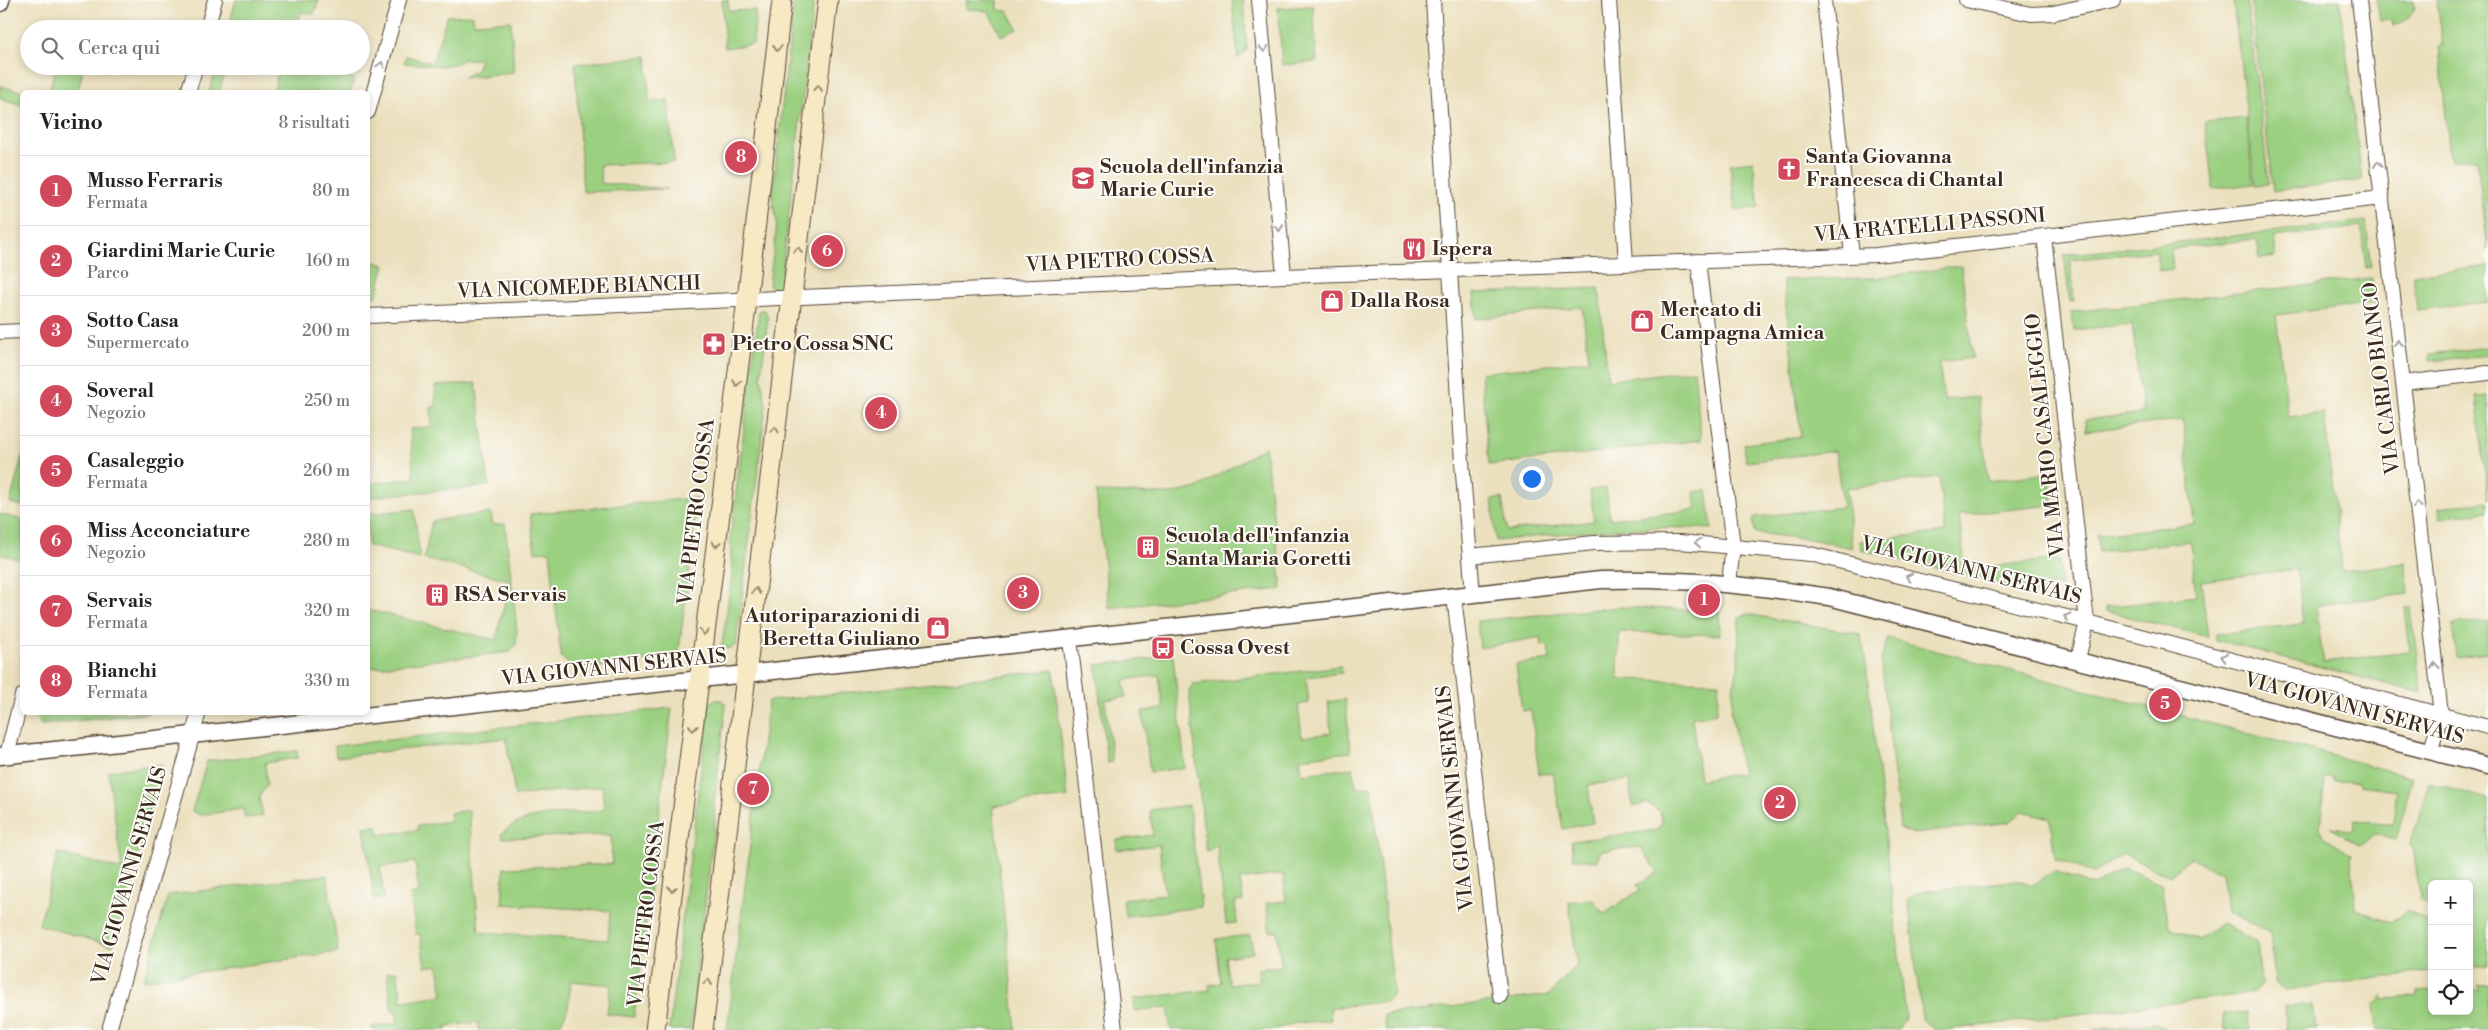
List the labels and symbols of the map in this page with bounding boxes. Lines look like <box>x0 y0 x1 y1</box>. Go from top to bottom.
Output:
one-way arrow <box>772 45 783 53</box>
one-way arrow <box>1258 45 1269 53</box>
one-way arrow <box>375 61 385 69</box>
one-way arrow <box>812 84 823 92</box>
pin: 8 <box>725 138 757 176</box>
place label: Santa Giovanna Francesca di Chantal <box>1806 145 2004 193</box>
place label: Scuola dell'infanzia Marie Curie <box>1100 155 1284 203</box>
church icon: Santa Giovanna Francesca di Chantal <box>1776 156 1802 182</box>
one-way arrow <box>2373 160 2384 168</box>
school or university icon: Scuola dell'infanzia Marie Curie <box>1070 165 1096 191</box>
street label: VIA FRATELLI PASSONI <box>1812 203 2047 249</box>
one-way arrow <box>1274 224 1285 232</box>
pin: 6 <box>811 232 843 270</box>
restaurant icon: Ispera <box>1401 236 1427 262</box>
place label: Ispera <box>1432 237 1493 262</box>
street label: VIA PIETRO COSSA <box>1025 244 1216 278</box>
one-way arrow <box>792 245 803 253</box>
street label: VIA NICOMEDE BIANCHI <box>456 271 702 305</box>
street label: VIA CARLO BIANCO <box>2358 280 2406 477</box>
shop icon: Dalla Rosa <box>1319 288 1345 314</box>
place label: Dalla Rosa <box>1350 289 1450 314</box>
place label: Mercato di Campagna Amica <box>1660 298 1824 346</box>
shop icon: Mercato di Campagna Amica <box>1629 308 1655 334</box>
street label: VIA MARIO CASALEGGIO <box>2021 312 2071 559</box>
pharmacy icon: Pietro Cossa SNC <box>701 331 727 357</box>
place label: Pietro Cossa SNC <box>732 332 893 357</box>
one-way arrow <box>2393 339 2404 347</box>
one-way arrow <box>732 379 742 387</box>
pin: 4 <box>865 394 897 432</box>
street label: VIA PIETRO COSSA <box>673 416 721 608</box>
one-way arrow <box>769 426 780 434</box>
your location <box>1519 466 1545 492</box>
one-way arrow <box>2412 500 2423 508</box>
place label: Scuola dell'infanzia Santa Maria Goretti <box>1166 524 1352 572</box>
street label: VIA GIOVANNI SERVAIS <box>1857 531 2084 611</box>
building icon: Scuola dell'infanzia Santa Maria Goretti <box>1135 534 1161 560</box>
one-way arrow <box>1693 538 1701 549</box>
one-way arrow <box>711 540 721 549</box>
one-way arrow <box>1906 573 1914 583</box>
pin: 3 <box>1007 574 1039 612</box>
pin: 1 <box>1688 581 1720 619</box>
building icon: RSA Servais <box>424 582 450 608</box>
place label: RSA Servais <box>454 583 566 608</box>
one-way arrow <box>750 587 761 595</box>
place label: Autoriparazioni di Beretta Giuliano <box>744 604 921 652</box>
one-way arrow <box>2062 612 2071 623</box>
shop icon: Autoriparazioni di Beretta Giuliano <box>925 615 951 641</box>
one-way arrow <box>699 628 710 636</box>
bus stop icon: Cossa Ovest <box>1150 635 1176 661</box>
place label: Cossa Ovest <box>1180 636 1291 661</box>
street label: VIA GIOVANNI SERVAIS <box>499 644 728 692</box>
one-way arrow <box>2221 653 2229 663</box>
one-way arrow <box>2430 662 2441 670</box>
street label: VIA GIOVANNI SERVAIS <box>2240 667 2467 750</box>
street label: VIA GIOVANNI SERVAIS <box>1432 684 1480 913</box>
pin: 5 <box>2149 685 2181 723</box>
one-way arrow <box>688 724 698 732</box>
street label: VIA GIOVANNI SERVAIS <box>86 764 173 989</box>
pin: 7 <box>737 770 769 808</box>
pin: 2 <box>1764 784 1796 822</box>
street label: VIA PIETRO COSSA <box>623 818 671 1010</box>
one-way arrow <box>667 886 678 894</box>
one-way arrow <box>702 977 713 985</box>

